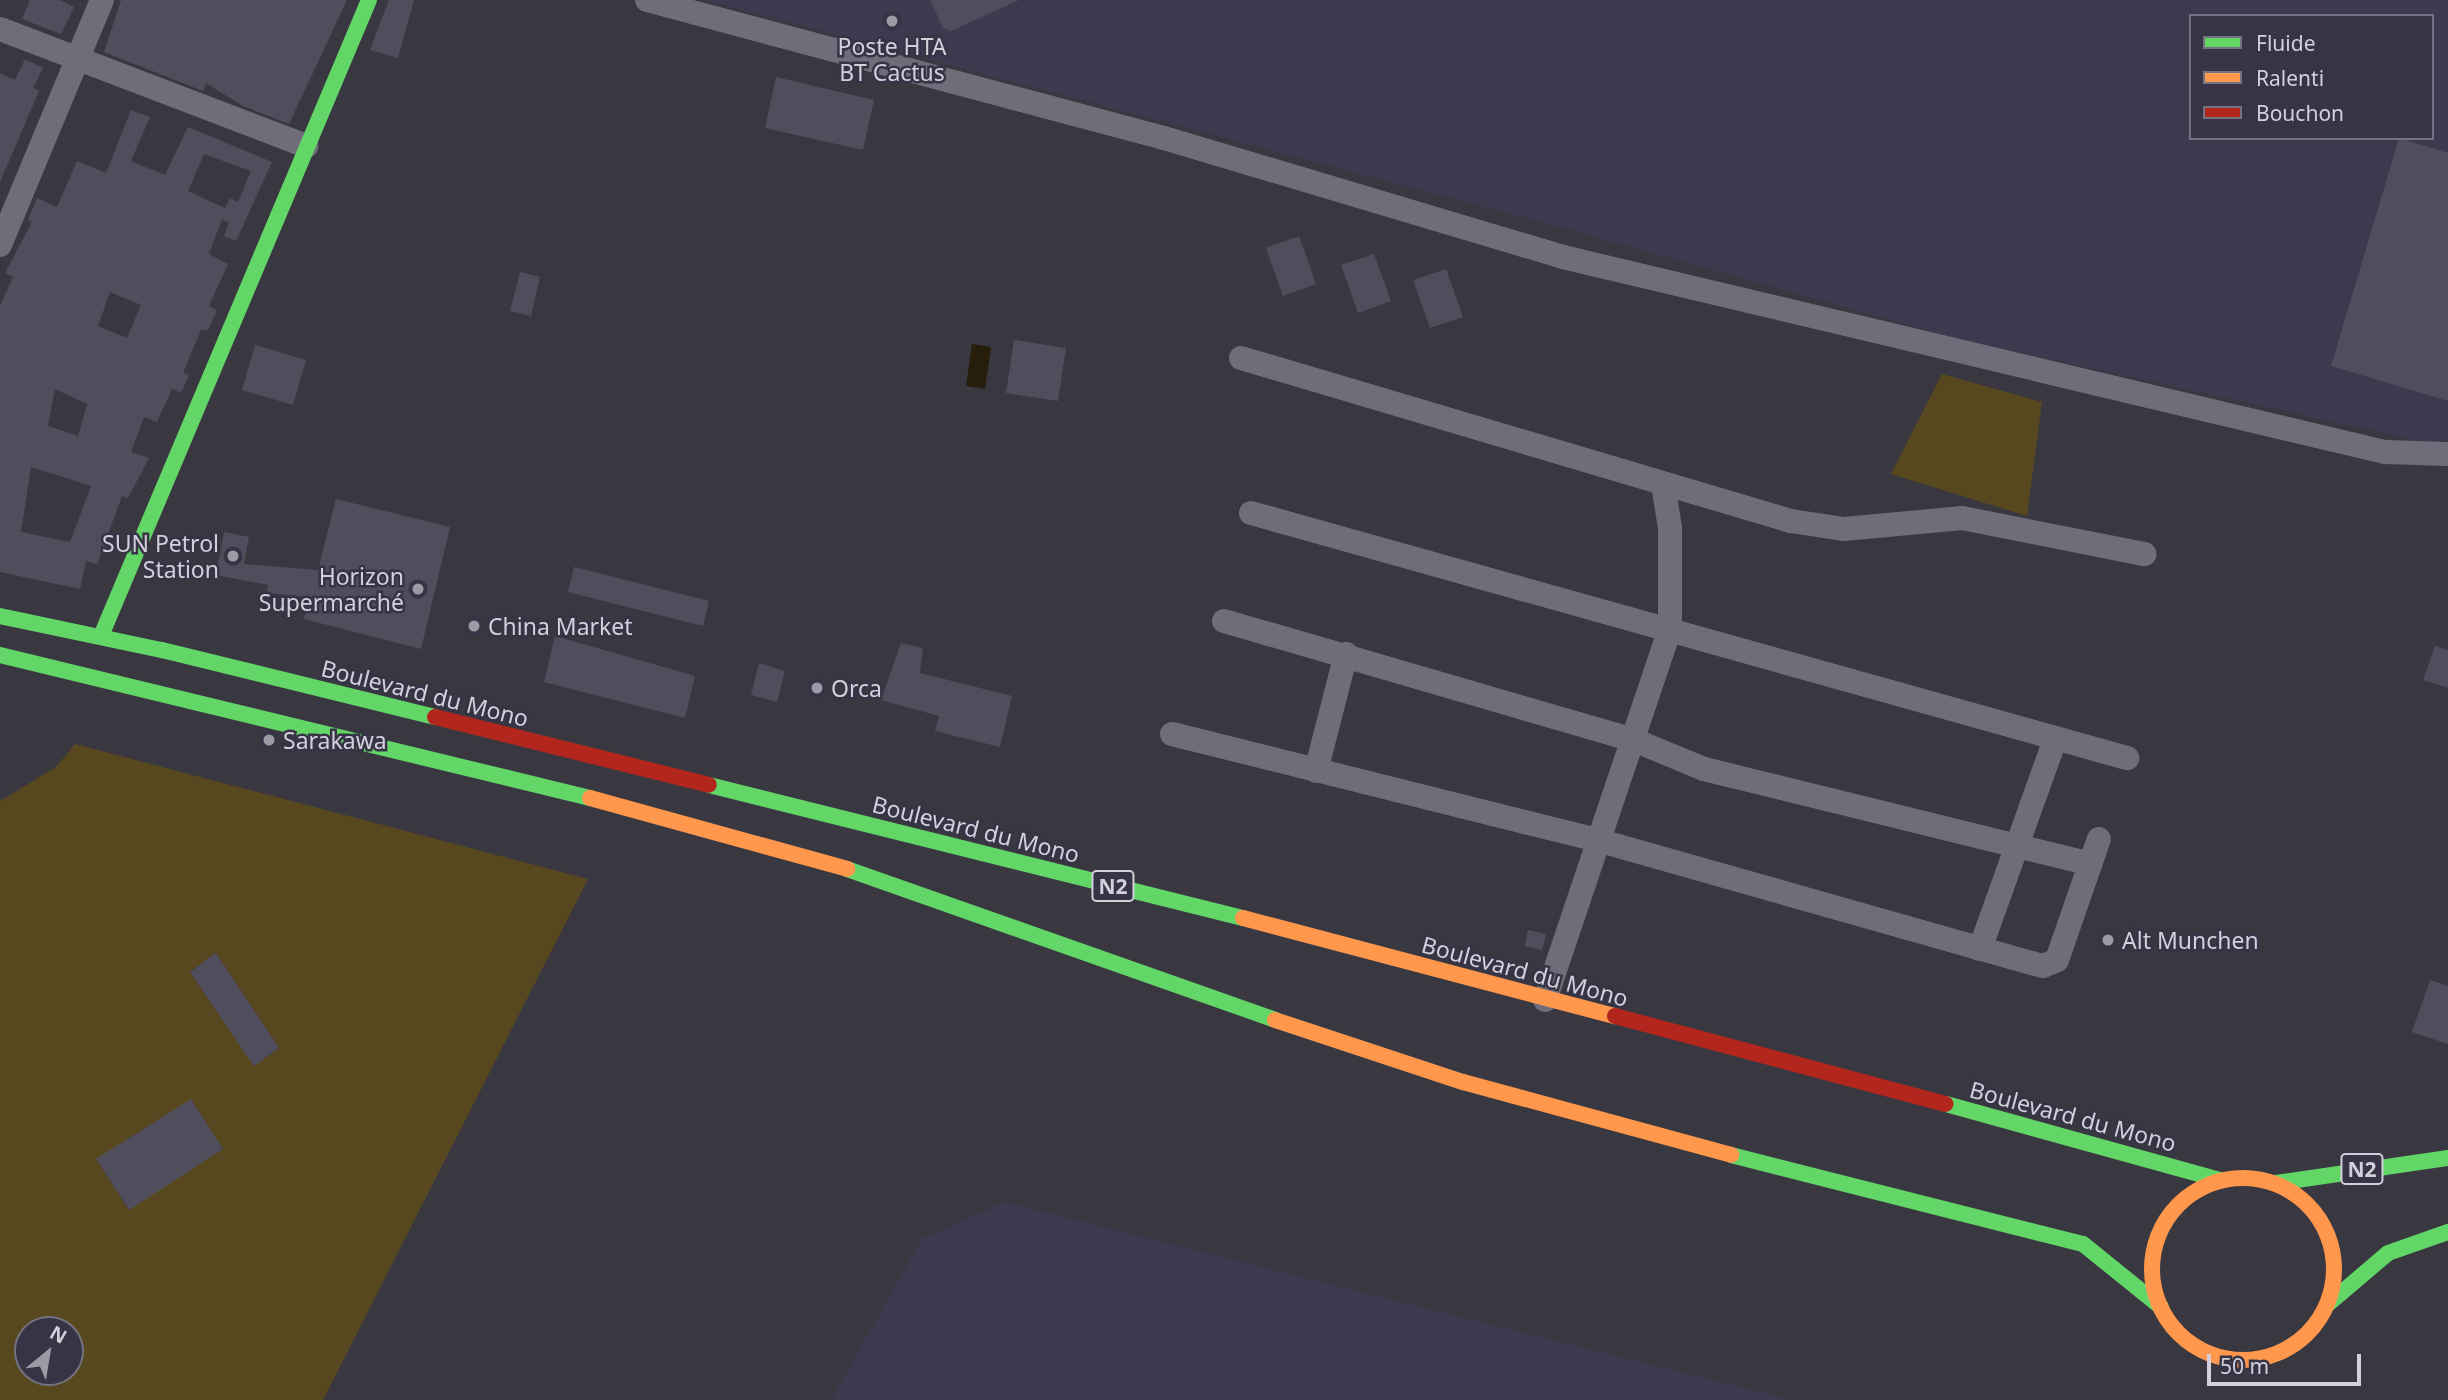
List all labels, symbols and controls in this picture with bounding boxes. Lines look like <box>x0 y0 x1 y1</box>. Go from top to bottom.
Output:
marker: Poste HTA BT Cactus <box>884 13 900 29</box>
legend <box>2189 14 2434 140</box>
text: Fluide <box>2256 29 2315 57</box>
place label: Poste HTA BT Cactus <box>837 32 947 86</box>
text: Ralenti <box>2256 64 2324 92</box>
text: Bouchon <box>2256 99 2344 127</box>
place label: SUN Petrol Station <box>102 529 219 583</box>
marker: SUN Petrol Station <box>225 548 241 564</box>
place label: Horizon Supermarché <box>259 562 404 616</box>
marker: Horizon Supermarché <box>410 581 426 597</box>
place label: China Market <box>488 612 633 640</box>
marker: China Market <box>466 618 482 634</box>
street label: Boulevard du Mono <box>319 654 531 732</box>
place label: Orca <box>831 674 882 702</box>
marker: Orca <box>809 680 825 696</box>
place label: Sarakawa <box>283 726 387 754</box>
marker: Sarakawa <box>261 732 277 748</box>
street label: Boulevard du Mono <box>870 790 1082 868</box>
road number: N2 <box>1090 868 1136 903</box>
place label: Alt Munchen <box>2122 926 2259 954</box>
street label: Boulevard du Mono <box>1419 930 1631 1012</box>
marker: Alt Munchen <box>2100 932 2116 948</box>
street label: Boulevard du Mono <box>1967 1075 2179 1157</box>
road number: N2 <box>2339 1152 2385 1186</box>
north arrow <box>14 1316 84 1386</box>
text: N <box>45 1319 72 1350</box>
scale bar <box>2210 1340 2364 1384</box>
text: 50 m <box>2220 1352 2269 1380</box>

